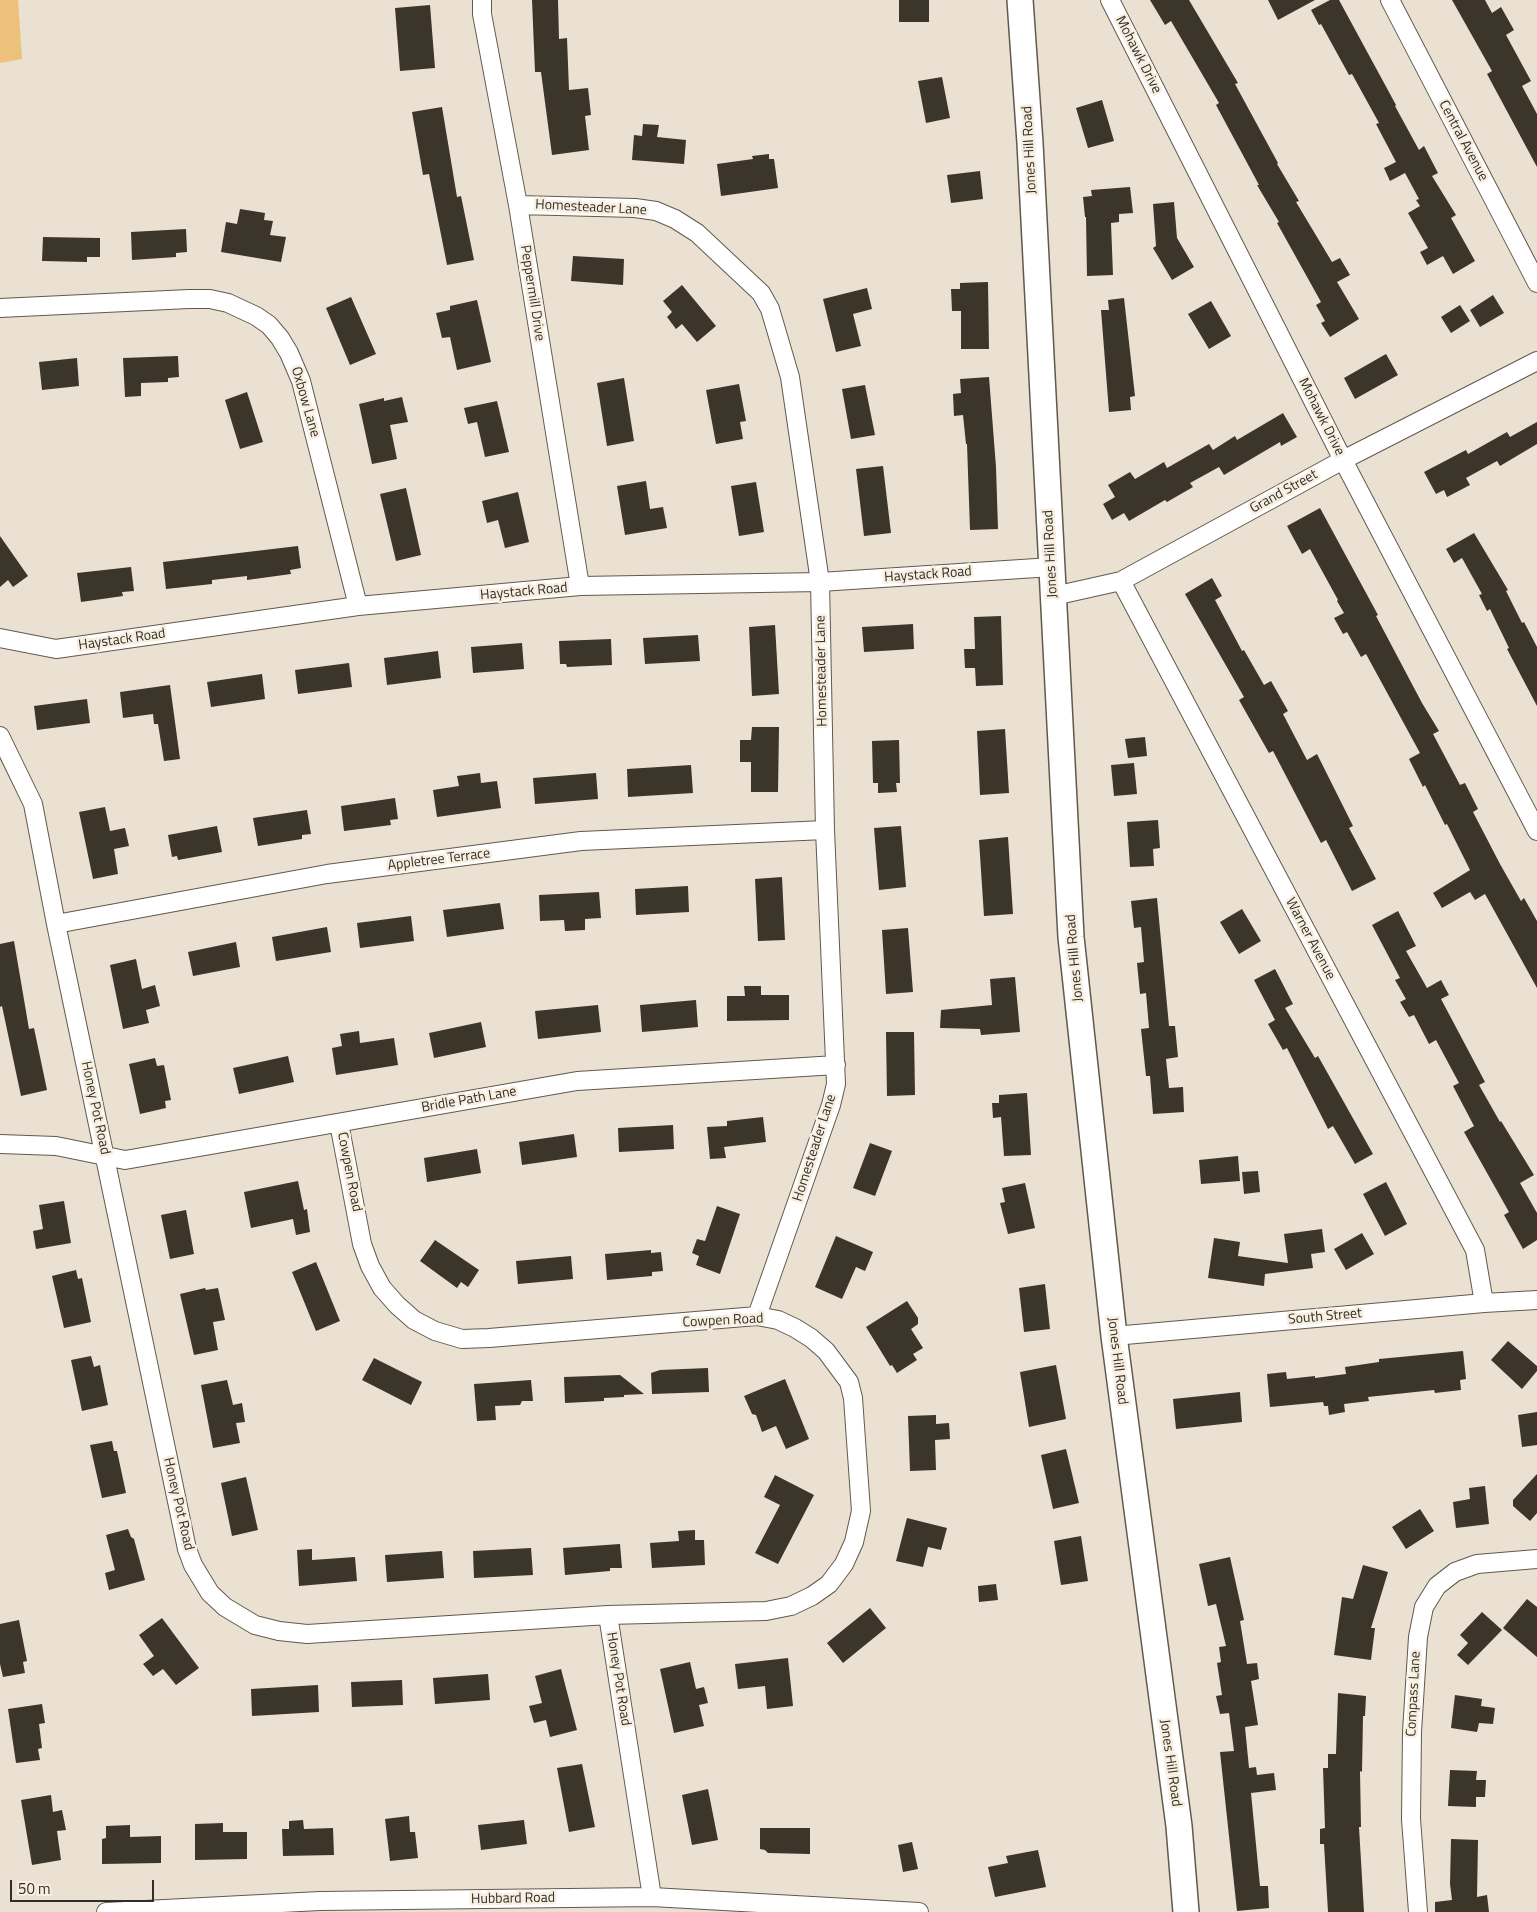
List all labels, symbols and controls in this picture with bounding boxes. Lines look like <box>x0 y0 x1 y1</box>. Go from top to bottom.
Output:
street label: Mohawk Drive <box>1111 13 1165 97</box>
street label: Central Avenue <box>1435 98 1491 184</box>
street label: Jones Hill Road <box>1019 106 1041 194</box>
street label: Homesteader Lane <box>535 197 647 219</box>
street label: Peppermill Drive <box>516 244 548 342</box>
street label: Oxbow Lane <box>287 365 323 439</box>
street label: Mohawk Drive <box>1294 375 1348 459</box>
street label: Grand Street <box>1247 467 1321 517</box>
street label: Jones Hill Road <box>1040 510 1062 598</box>
street label: Haystack Road <box>884 564 972 586</box>
street label: Haystack Road <box>480 580 568 604</box>
street label: Homesteader Lane <box>813 615 831 727</box>
street label: Haystack Road <box>77 626 167 654</box>
street label: Appletree Terrace <box>387 845 491 875</box>
street label: Warner Avenue <box>1281 895 1339 983</box>
street label: Jones Hill Road <box>1063 913 1087 1003</box>
street label: Honey Pot Road <box>77 1060 113 1156</box>
street label: Bridle Path Lane <box>420 1083 518 1117</box>
street label: Homesteader Lane <box>790 1092 840 1204</box>
street label: Cowpen Road <box>333 1131 365 1213</box>
street label: South Street <box>1287 1305 1363 1329</box>
street label: Cowpen Road <box>682 1310 764 1332</box>
street label: Jones Hill Road <box>1103 1316 1131 1406</box>
street label: Honey Pot Road <box>159 1456 197 1552</box>
street label: Honey Pot Road <box>602 1631 634 1727</box>
street label: Compass Lane <box>1403 1651 1425 1737</box>
street label: Jones Hill Road <box>1156 1718 1184 1808</box>
scale bar <box>12 1870 156 1902</box>
text: 50 m <box>18 1877 51 1900</box>
street label: Hubbard Road <box>471 1890 555 1908</box>

